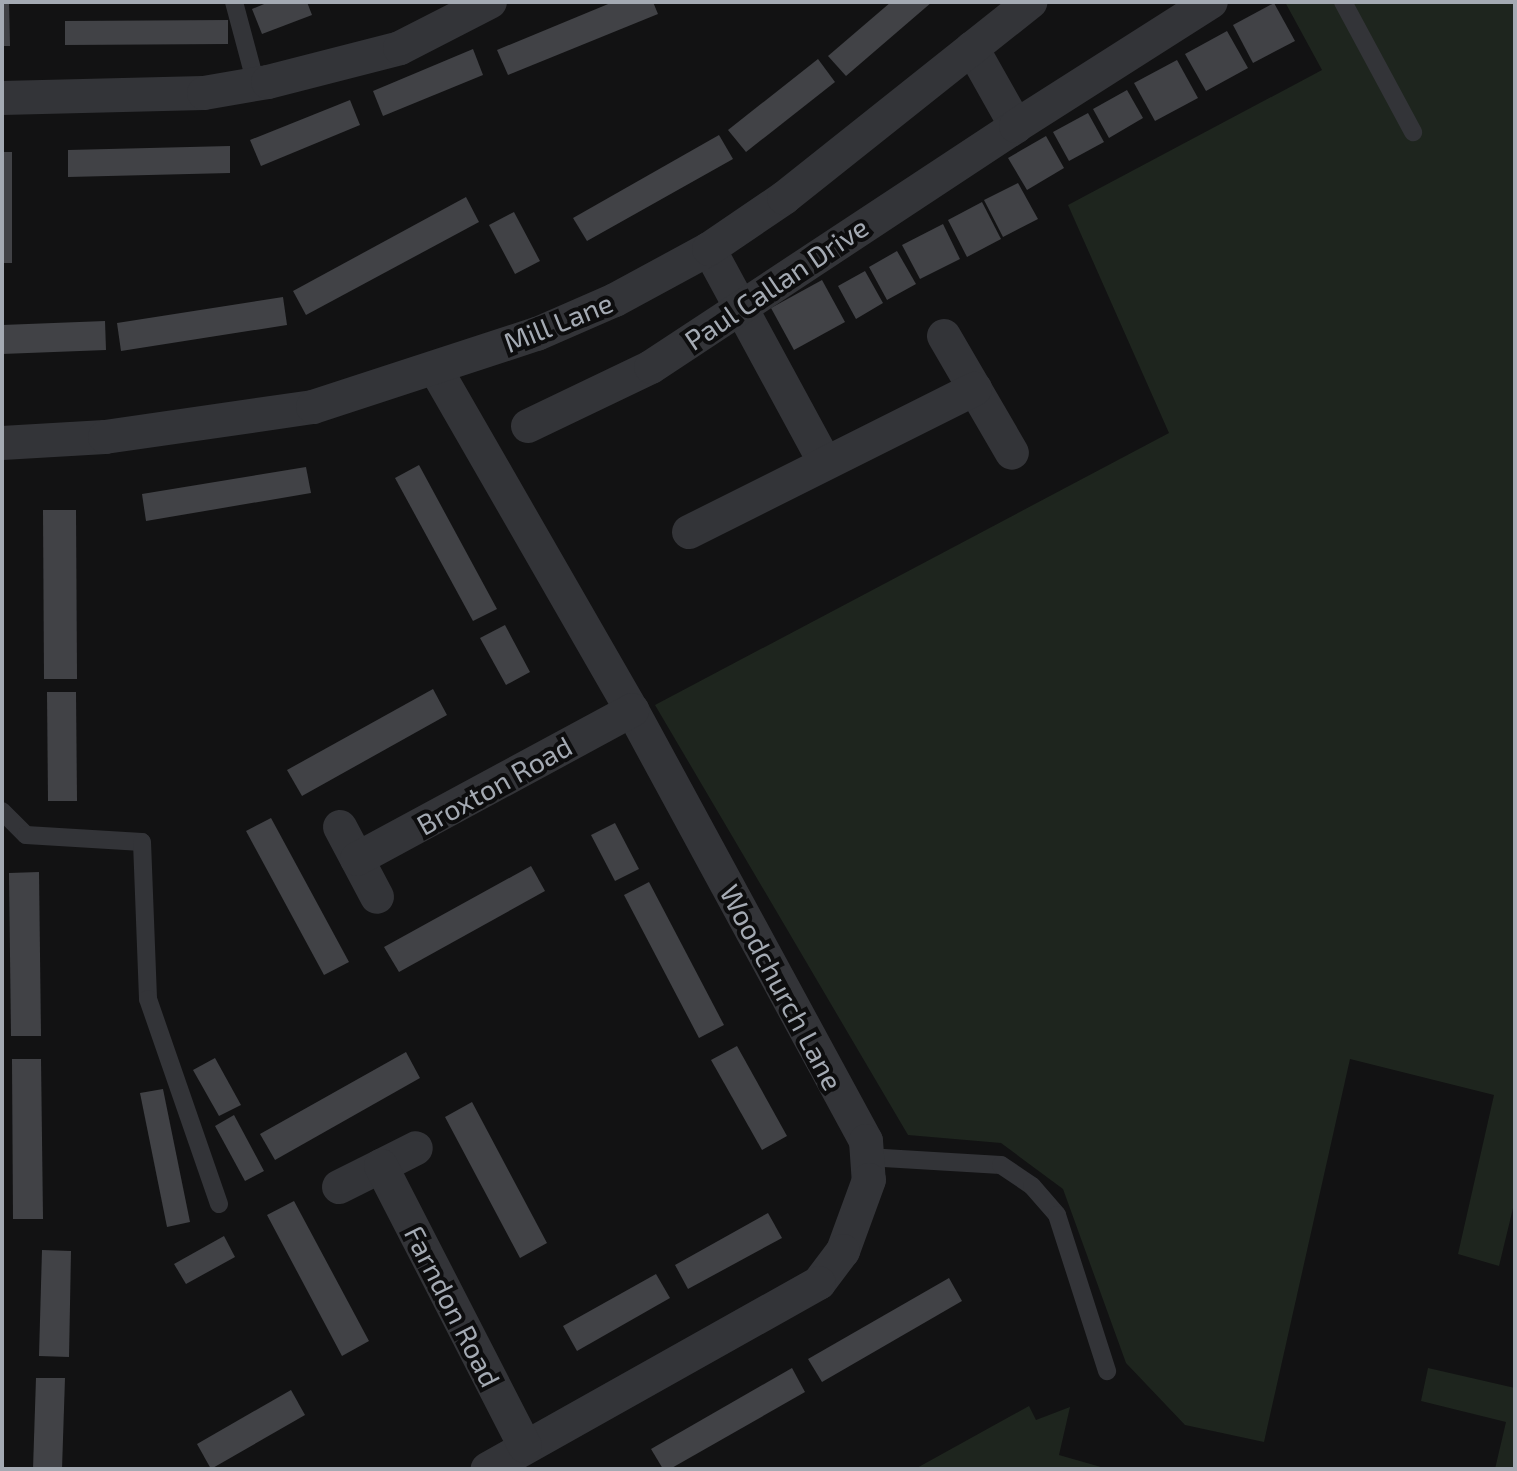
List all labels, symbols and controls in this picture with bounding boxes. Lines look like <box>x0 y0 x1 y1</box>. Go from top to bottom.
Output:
street label: Paul Callan Drive <box>678 209 874 357</box>
street label: Mill Lane <box>498 285 618 359</box>
street label: Broxton Road <box>411 729 577 841</box>
street label: Woodchurch Lane <box>714 878 850 1096</box>
street label: Farndon Road <box>398 1220 508 1392</box>

